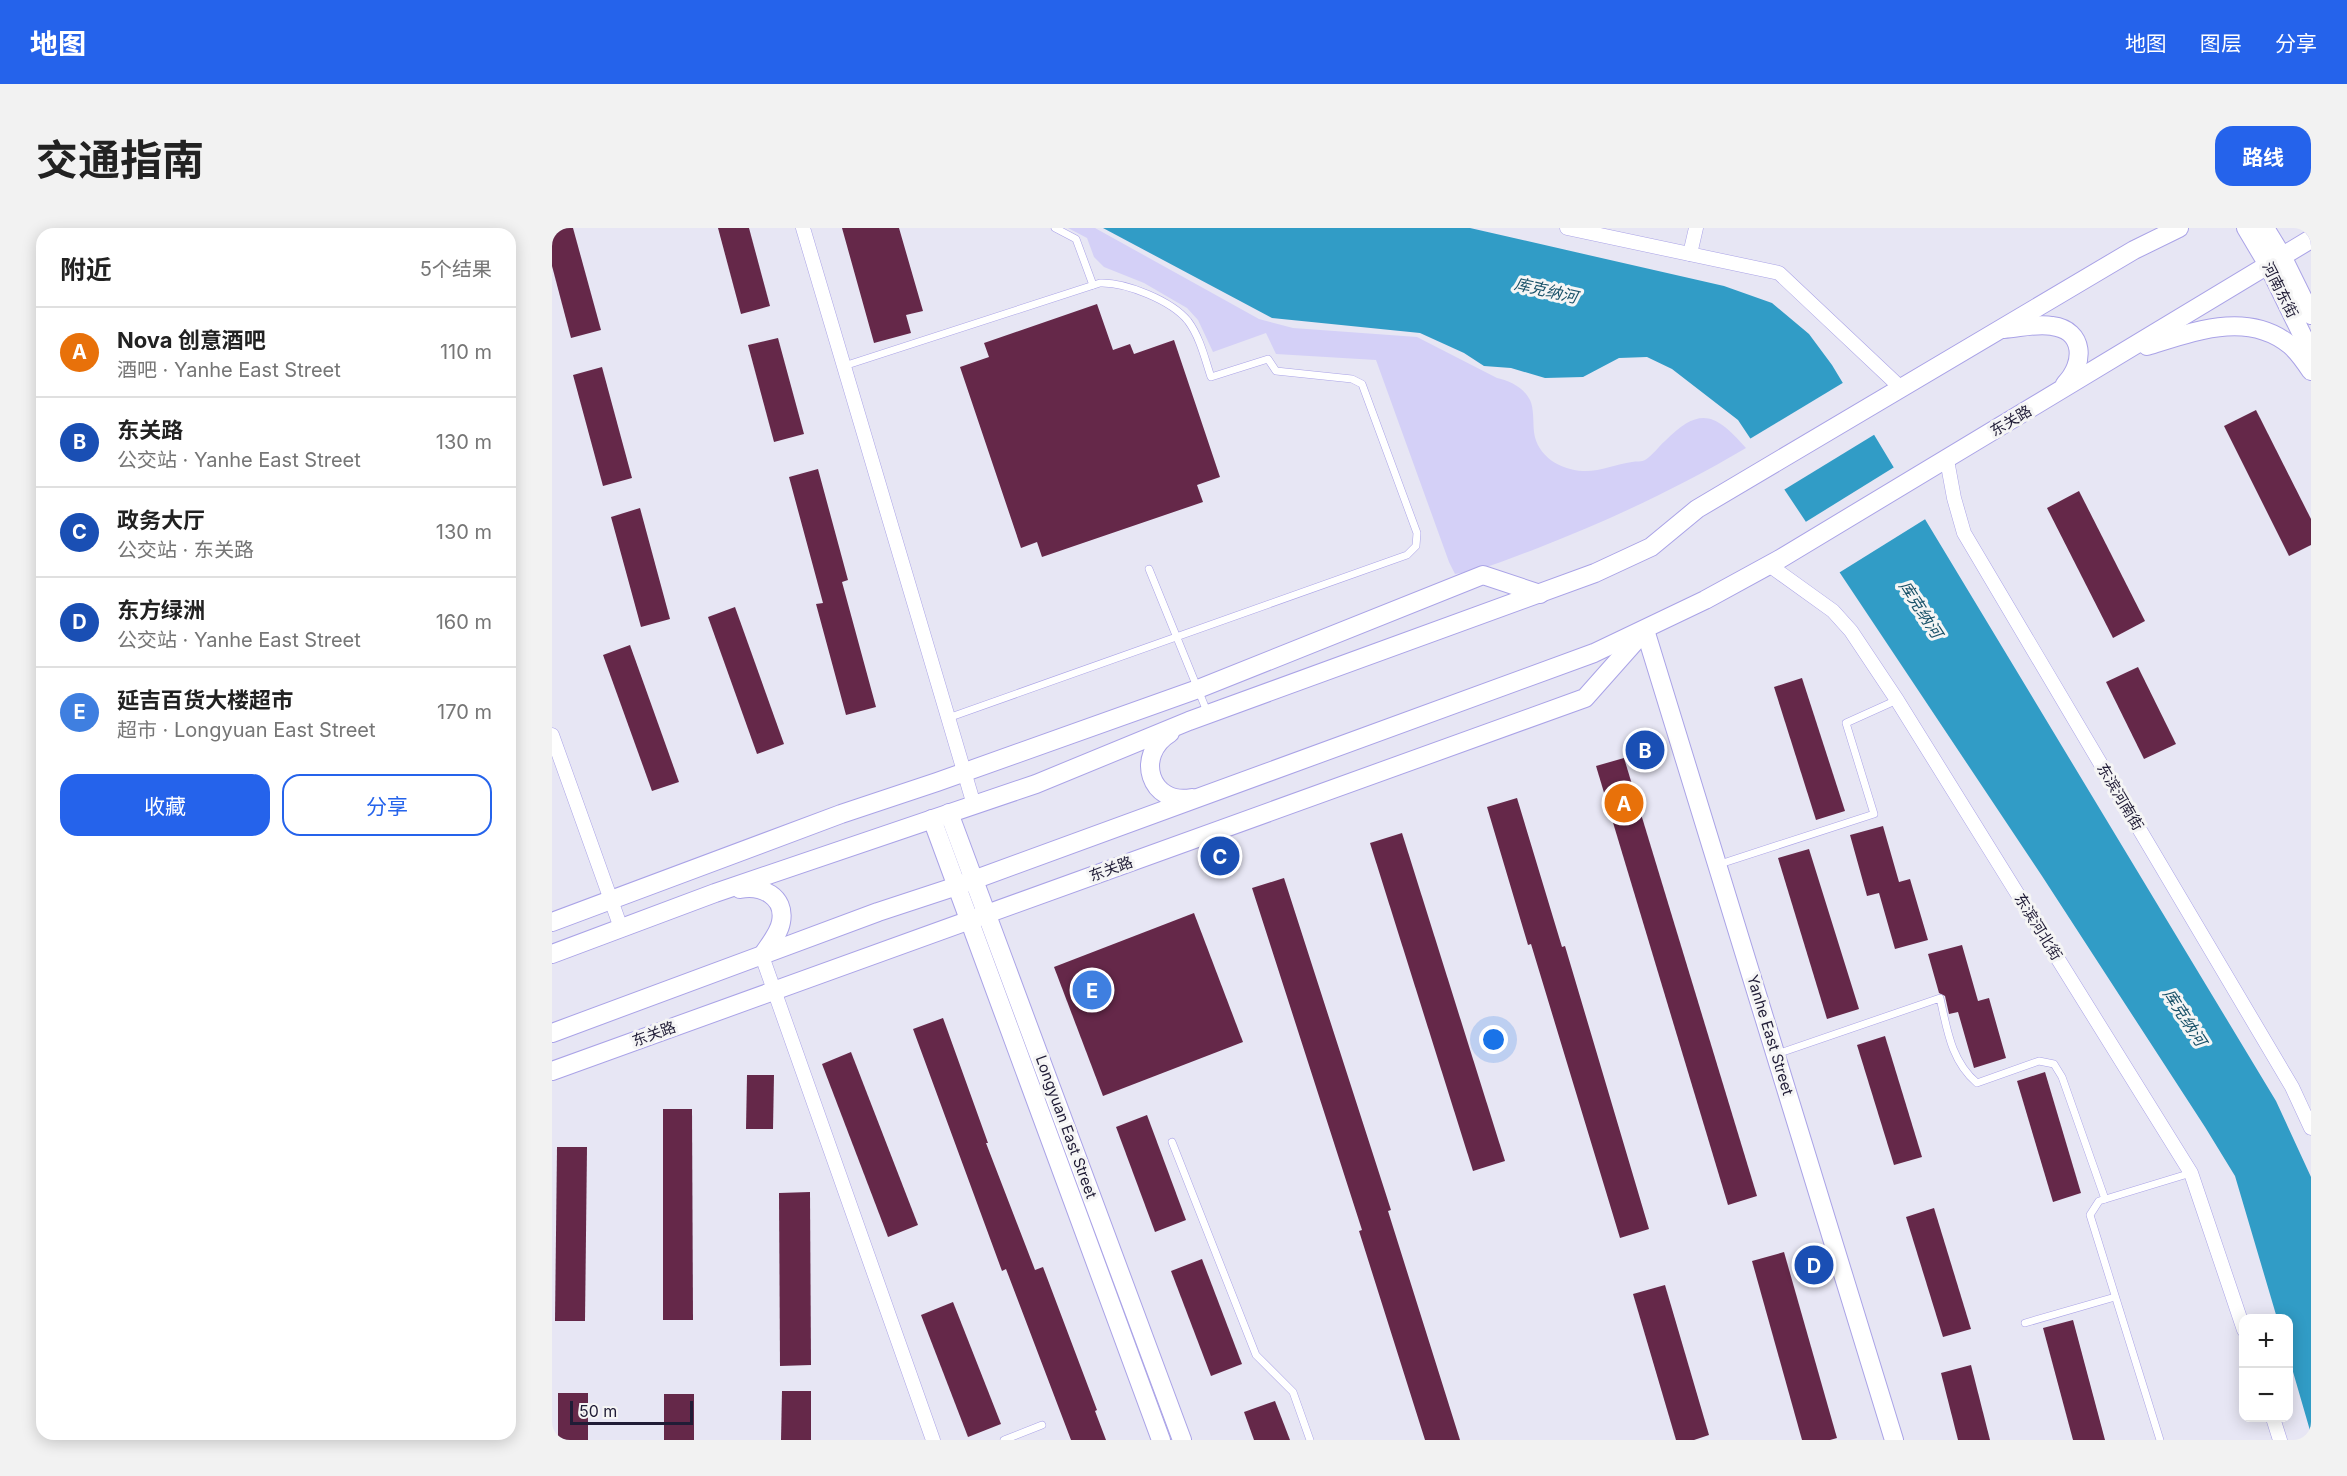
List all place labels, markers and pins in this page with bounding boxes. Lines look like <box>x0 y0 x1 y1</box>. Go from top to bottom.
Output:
pin: B <box>1626 728 1664 772</box>
pin: A <box>1604 780 1644 826</box>
pin: C <box>1200 834 1240 878</box>
pin: E <box>1072 968 1112 1012</box>
pin: D <box>1794 1242 1834 1288</box>

